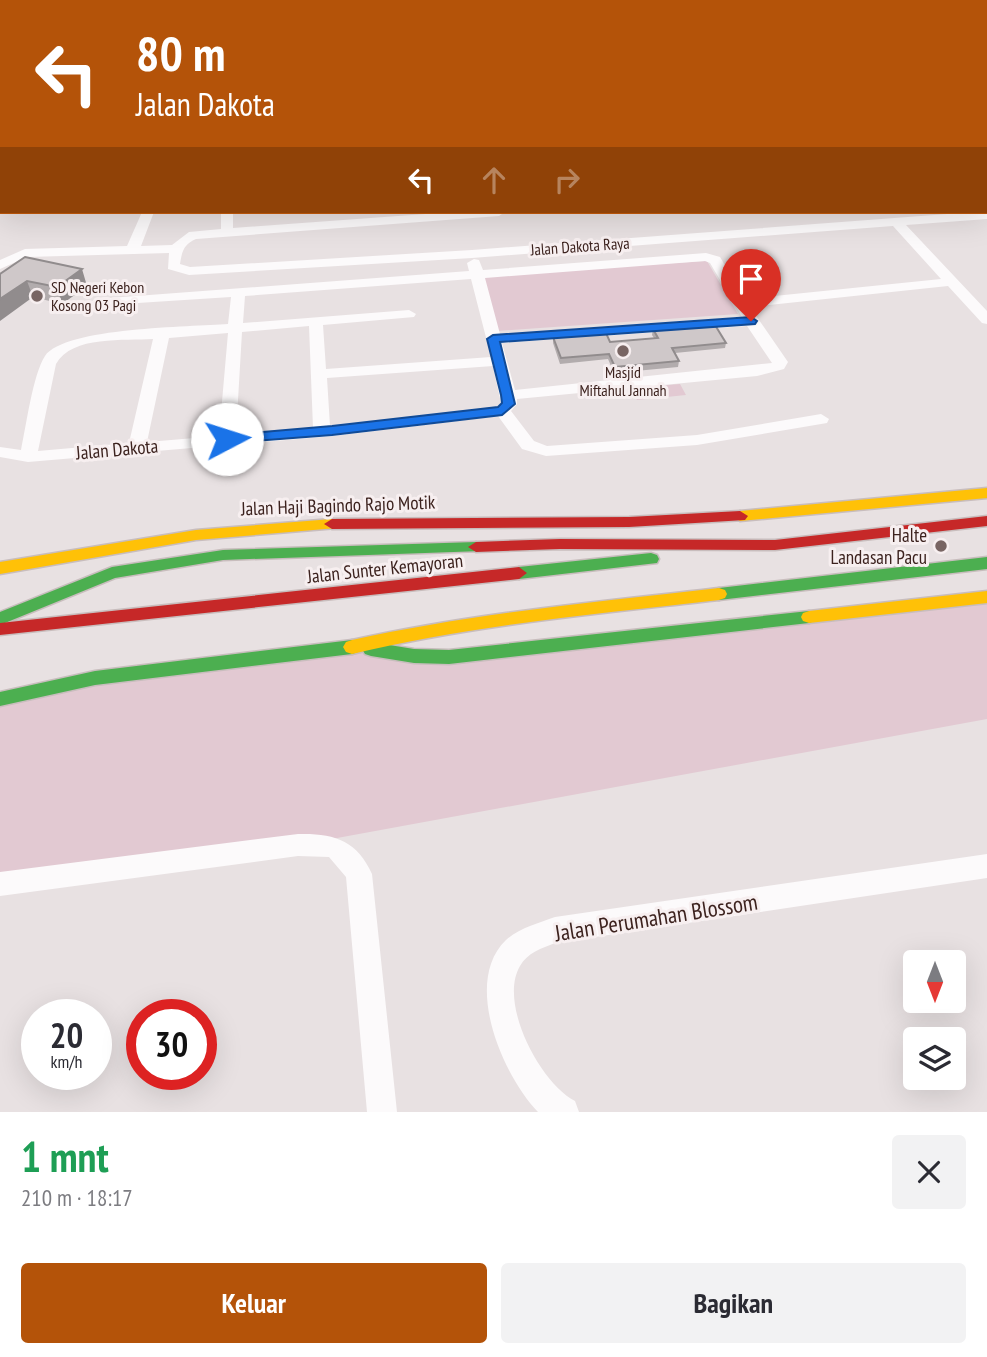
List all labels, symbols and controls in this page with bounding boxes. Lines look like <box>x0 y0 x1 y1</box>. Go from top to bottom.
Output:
text: 80 m <box>136 21 225 85</box>
icon: left <box>21 28 112 119</box>
text: Jalan Dakota <box>136 83 275 125</box>
icon: left <box>402 161 440 199</box>
icon: ahead <box>475 161 513 199</box>
icon: right <box>548 161 586 199</box>
street label: Jalan Dakota Raya <box>529 233 630 260</box>
pin <box>721 249 781 321</box>
icon: arrive <box>732 260 770 298</box>
place label: SD Negeri Kebon Kosong 03 Pagi <box>51 277 144 315</box>
marker: SD Negeri Kebon Kosong 03 Pagi <box>29 288 45 304</box>
marker: Masjid Miftahul Jannah <box>615 343 631 359</box>
place label: Masjid Miftahul Jannah <box>579 362 667 400</box>
position arrow <box>190 402 264 476</box>
street label: Jalan Dakota <box>74 433 159 465</box>
street label: Jalan Haji Bagindo Rajo Motik <box>239 490 436 520</box>
place label: Halte Landasan Pacu <box>831 523 927 569</box>
marker: Halte Landasan Pacu <box>933 538 949 554</box>
street label: Jalan Sunter Kemayoran <box>305 548 464 588</box>
street label: Jalan Perumahan Blossom <box>552 887 759 947</box>
north arrow <box>903 950 966 1013</box>
map controls <box>903 950 966 1090</box>
speed limit sign: 30 <box>126 999 217 1090</box>
text: 20 <box>50 1012 83 1058</box>
button: layers <box>903 1027 966 1090</box>
text: km/h <box>51 1050 82 1073</box>
text: 1 mnt <box>21 1129 109 1184</box>
button: close <box>892 1135 966 1209</box>
text: 210 m · 18:17 <box>21 1183 133 1212</box>
button: Keluar <box>21 1263 487 1343</box>
button: Bagikan <box>501 1263 966 1343</box>

